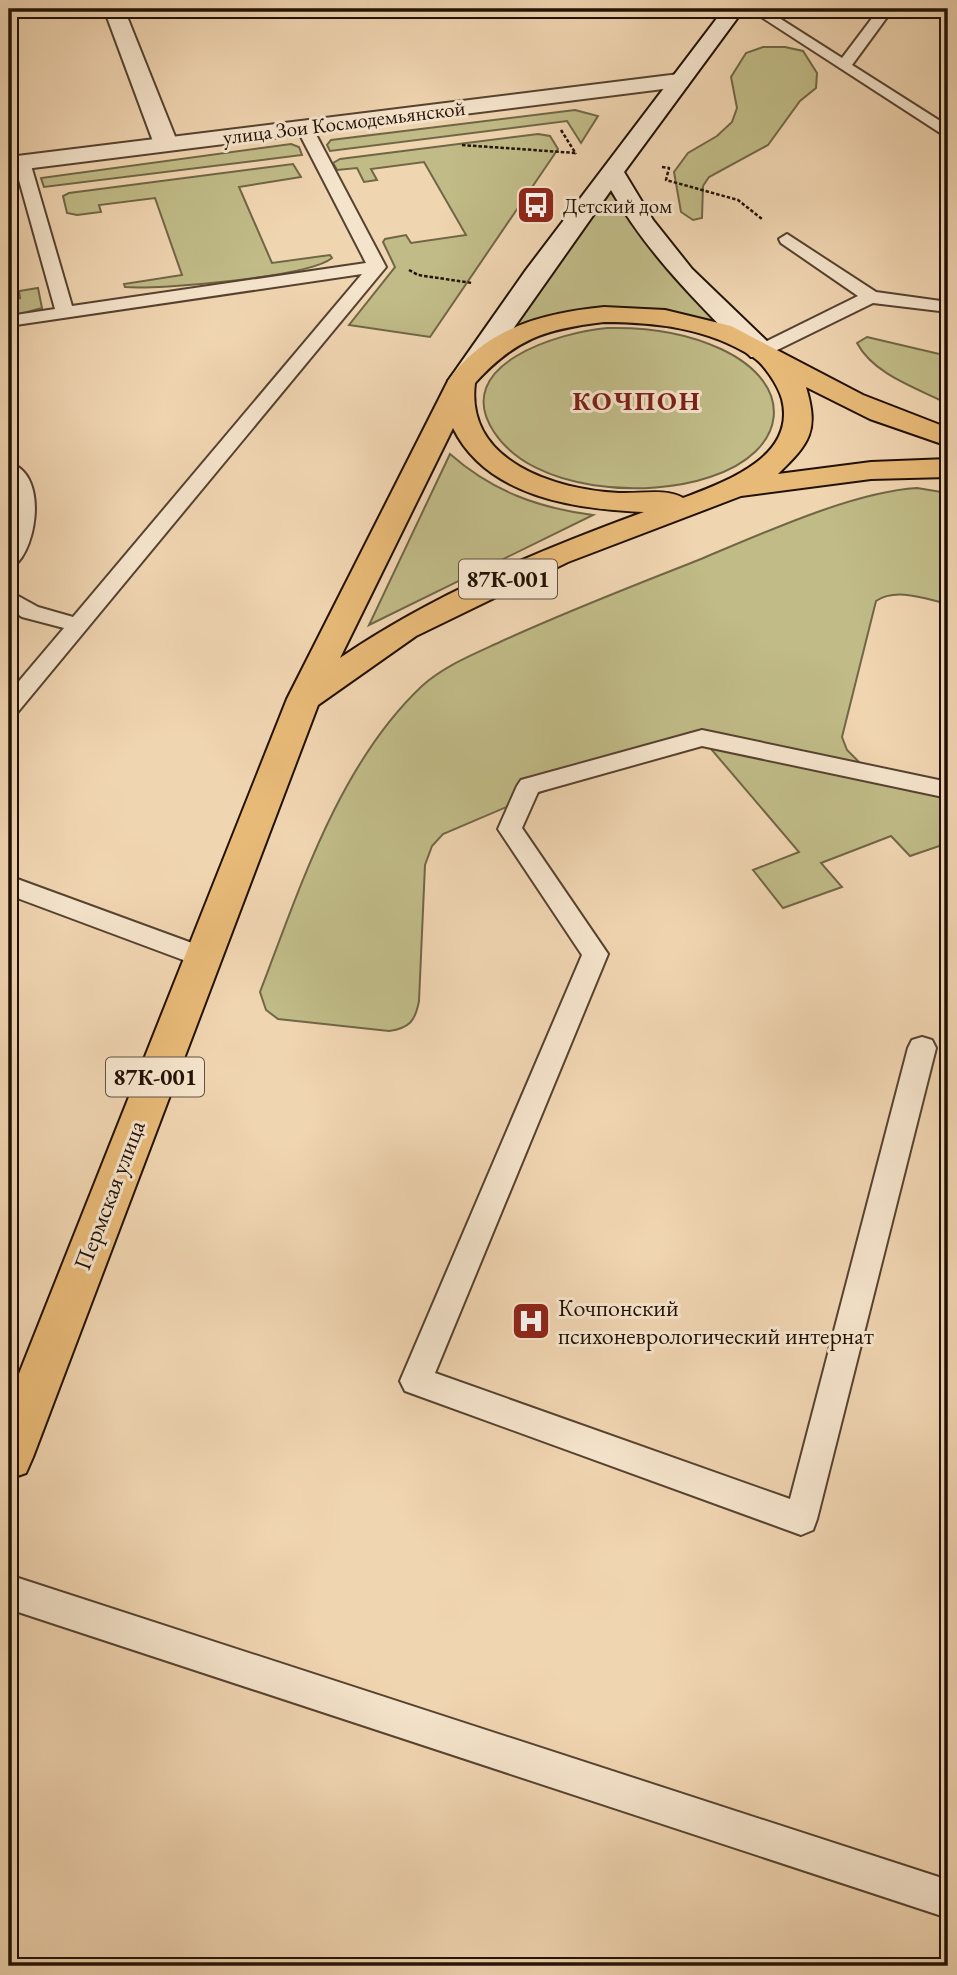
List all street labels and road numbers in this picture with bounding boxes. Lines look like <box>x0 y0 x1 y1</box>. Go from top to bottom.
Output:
street label: улица Зои Космодемьянской <box>221 94 467 150</box>
road number: 87К-001 <box>459 559 557 598</box>
road number: 87К-001 <box>106 1058 204 1096</box>
street label: Пермская улица <box>66 1115 152 1274</box>

